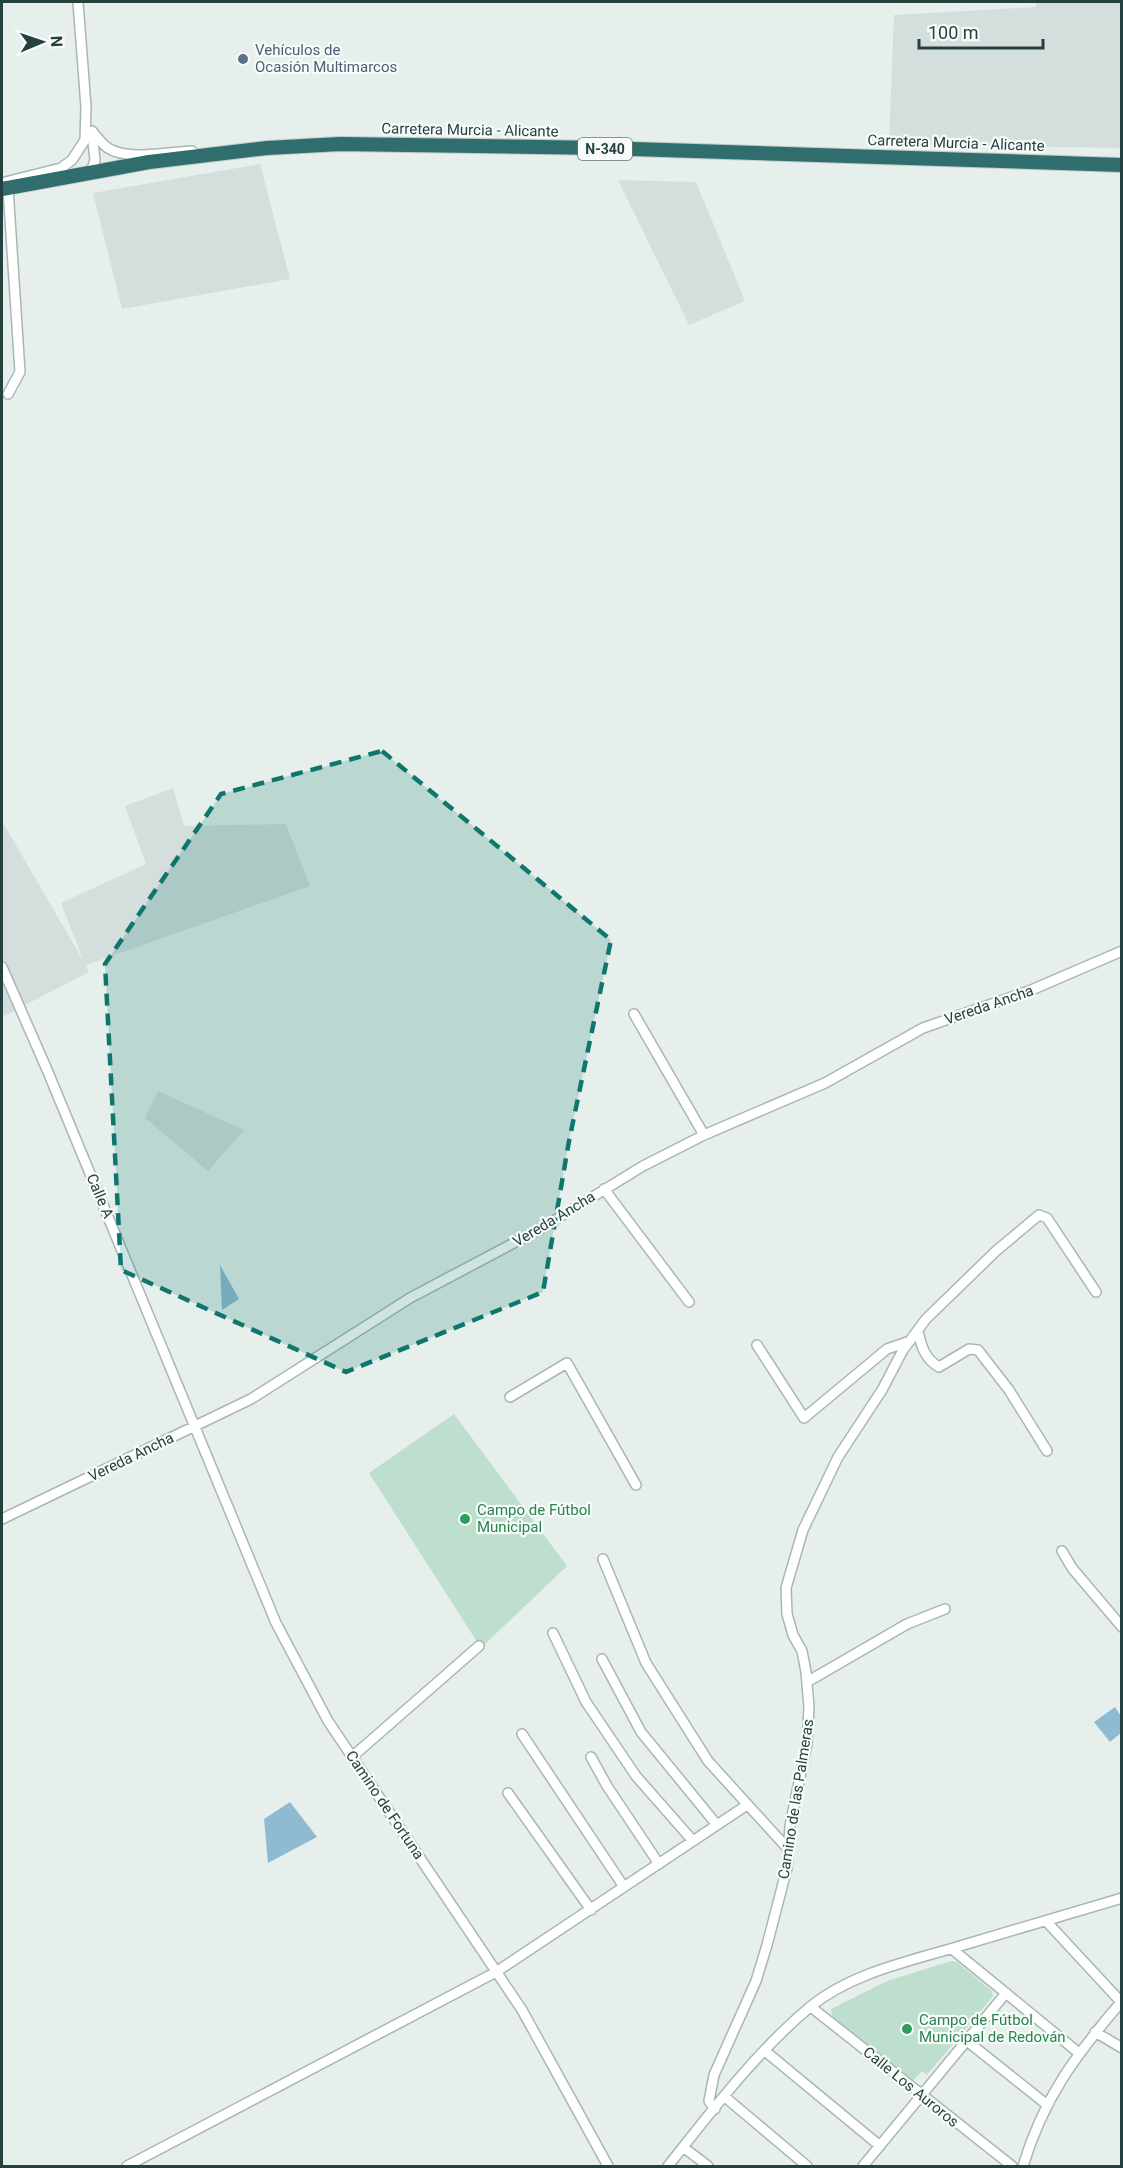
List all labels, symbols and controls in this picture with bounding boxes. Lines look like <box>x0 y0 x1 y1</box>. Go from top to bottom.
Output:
north arrow <box>12 12 72 72</box>
scale bar <box>919 12 1044 50</box>
text: 100 m <box>928 22 979 43</box>
text: N <box>47 36 66 47</box>
place label: Vehículos de Ocasión Multimarcos <box>255 41 397 76</box>
marker: Vehículos de Ocasión Multimarcos <box>236 52 250 66</box>
street label: Carretera Murcia - Alicante <box>381 119 559 141</box>
street label: Carretera Murcia - Alicante <box>867 131 1045 155</box>
road number: N-340 <box>578 138 632 160</box>
street label: Vereda Ancha <box>942 981 1036 1029</box>
street label: Calle A <box>83 1171 117 1221</box>
street label: Vereda Ancha <box>510 1187 598 1251</box>
street label: Vereda Ancha <box>85 1429 177 1485</box>
place label: Campo de Fútbol Municipal <box>477 1501 591 1536</box>
marker: Campo de Fútbol Municipal <box>458 1512 472 1526</box>
street label: Camino de las Palmeras <box>774 1718 818 1880</box>
street label: Camino de Fortuna <box>342 1747 428 1863</box>
place label: Campo de Fútbol Municipal de Redován <box>919 2011 1066 2046</box>
marker: Campo de Fútbol Municipal de Redován <box>900 2022 914 2036</box>
street label: Calle Los Auroros <box>860 2043 962 2131</box>

